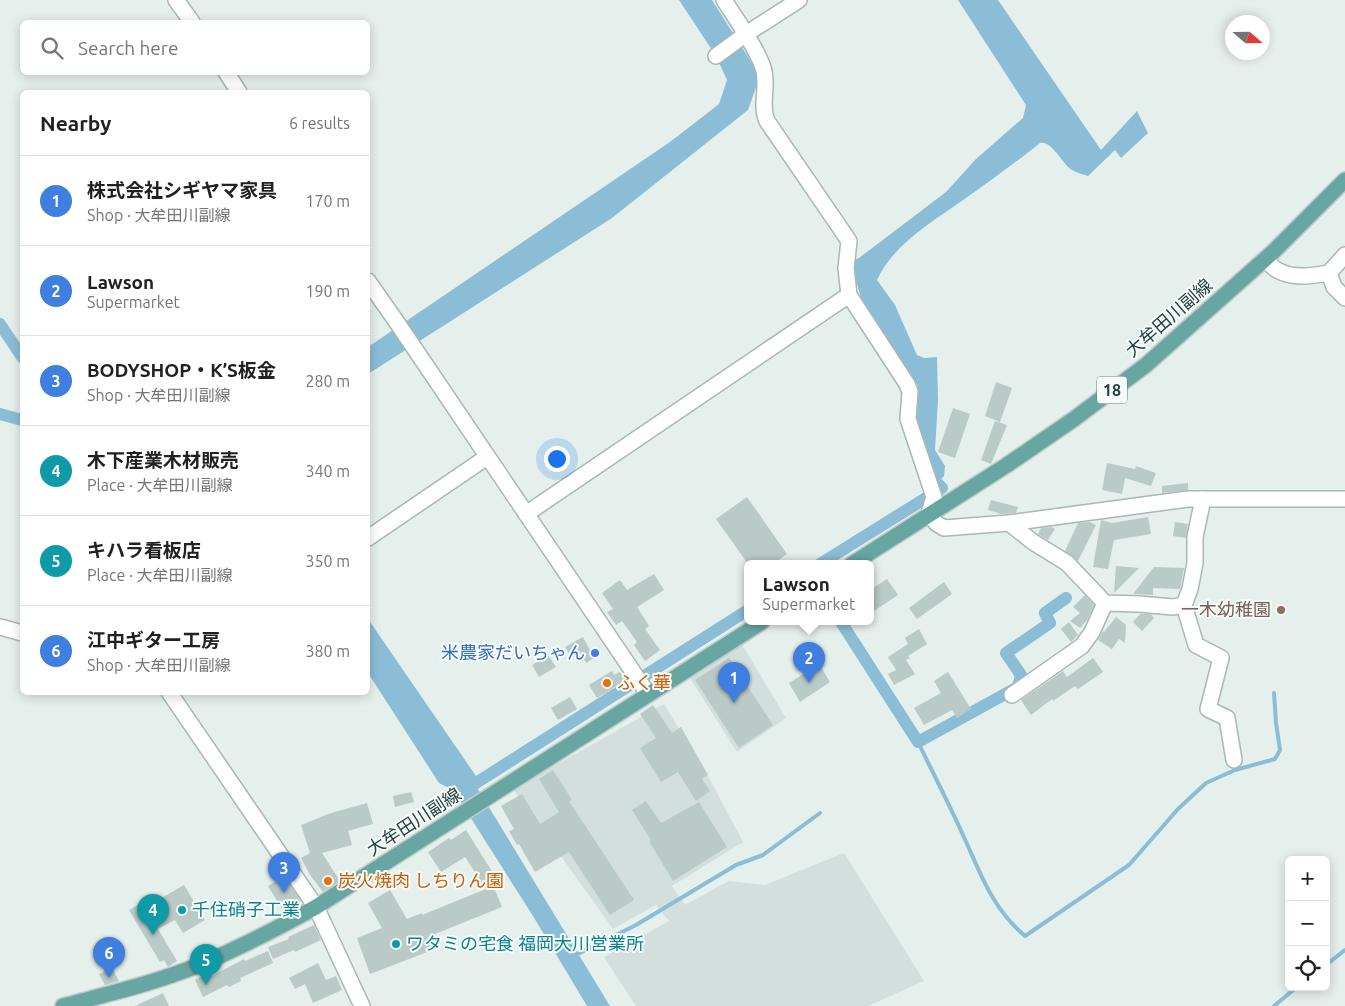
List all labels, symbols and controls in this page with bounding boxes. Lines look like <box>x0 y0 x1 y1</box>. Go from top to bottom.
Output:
north arrow <box>1225 15 1270 60</box>
search box <box>20 20 370 75</box>
icon: search <box>38 34 66 62</box>
text: Search here <box>78 37 178 59</box>
text: Nearby <box>40 111 111 135</box>
text: 6 results <box>289 114 350 132</box>
text: 株式会社シギヤマ家具 <box>87 179 277 201</box>
text: 1 <box>51 192 61 210</box>
text: 170 m <box>305 192 350 210</box>
text: Shop · 大牟田川副線 <box>87 206 231 224</box>
text: Lawson <box>87 271 154 293</box>
street label: 大牟田川副線 <box>1121 274 1216 360</box>
text: 2 <box>51 282 61 300</box>
text: 190 m <box>305 282 350 300</box>
text: Supermarket <box>87 293 180 311</box>
text: BODYSHOP・K’S板金 <box>87 359 276 381</box>
text: 3 <box>51 372 61 390</box>
text: 280 m <box>305 372 350 390</box>
road number: 18 <box>1097 376 1127 404</box>
text: Shop · 大牟田川副線 <box>87 386 231 404</box>
your location <box>544 446 570 472</box>
text: 木下産業木材販売 <box>87 449 239 471</box>
text: 4 <box>51 462 61 480</box>
text: 340 m <box>305 462 350 480</box>
text: Place · 大牟田川副線 <box>87 476 233 494</box>
text: キハラ看板店 <box>87 539 201 561</box>
text: 5 <box>51 552 61 570</box>
text: 350 m <box>305 552 350 570</box>
popup <box>744 560 874 625</box>
text: Place · 大牟田川副線 <box>87 566 233 584</box>
text: Lawson <box>763 573 830 595</box>
text: Supermarket <box>763 595 855 613</box>
place label: 一木幼稚園 <box>1181 599 1271 619</box>
marker: 一木幼稚園 <box>1275 604 1287 616</box>
text: 江中ギター工房 <box>87 629 220 651</box>
text: 6 <box>51 642 61 660</box>
text: 380 m <box>305 642 350 660</box>
place label: 米農家だいちゃん <box>441 642 585 662</box>
pin: 2 <box>793 642 825 683</box>
marker: 米農家だいちゃん <box>589 647 601 659</box>
text: Shop · 大牟田川副線 <box>87 656 231 674</box>
pin: 1 <box>718 662 750 703</box>
place label: ふく華 <box>617 672 671 692</box>
marker: ふく華 <box>601 677 613 689</box>
street label: 大牟田川副線 <box>363 783 464 859</box>
pin: 3 <box>268 852 300 893</box>
map controls <box>1285 856 1330 991</box>
button: + <box>1285 856 1330 901</box>
place label: 炭火焼肉 しちりん園 <box>338 870 504 890</box>
marker: 炭火焼肉 しちりん園 <box>322 875 334 887</box>
pin: 4 <box>137 894 169 935</box>
place label: 千住硝子工業 <box>192 899 300 919</box>
button: − <box>1285 901 1330 946</box>
marker: 千住硝子工業 <box>176 904 188 916</box>
place label: ワタミの宅食 福岡大川営業所 <box>406 933 644 953</box>
pin: 6 <box>93 937 125 978</box>
marker: ワタミの宅食 福岡大川営業所 <box>390 938 402 950</box>
pin: 5 <box>190 944 222 985</box>
button: locate <box>1285 946 1330 991</box>

